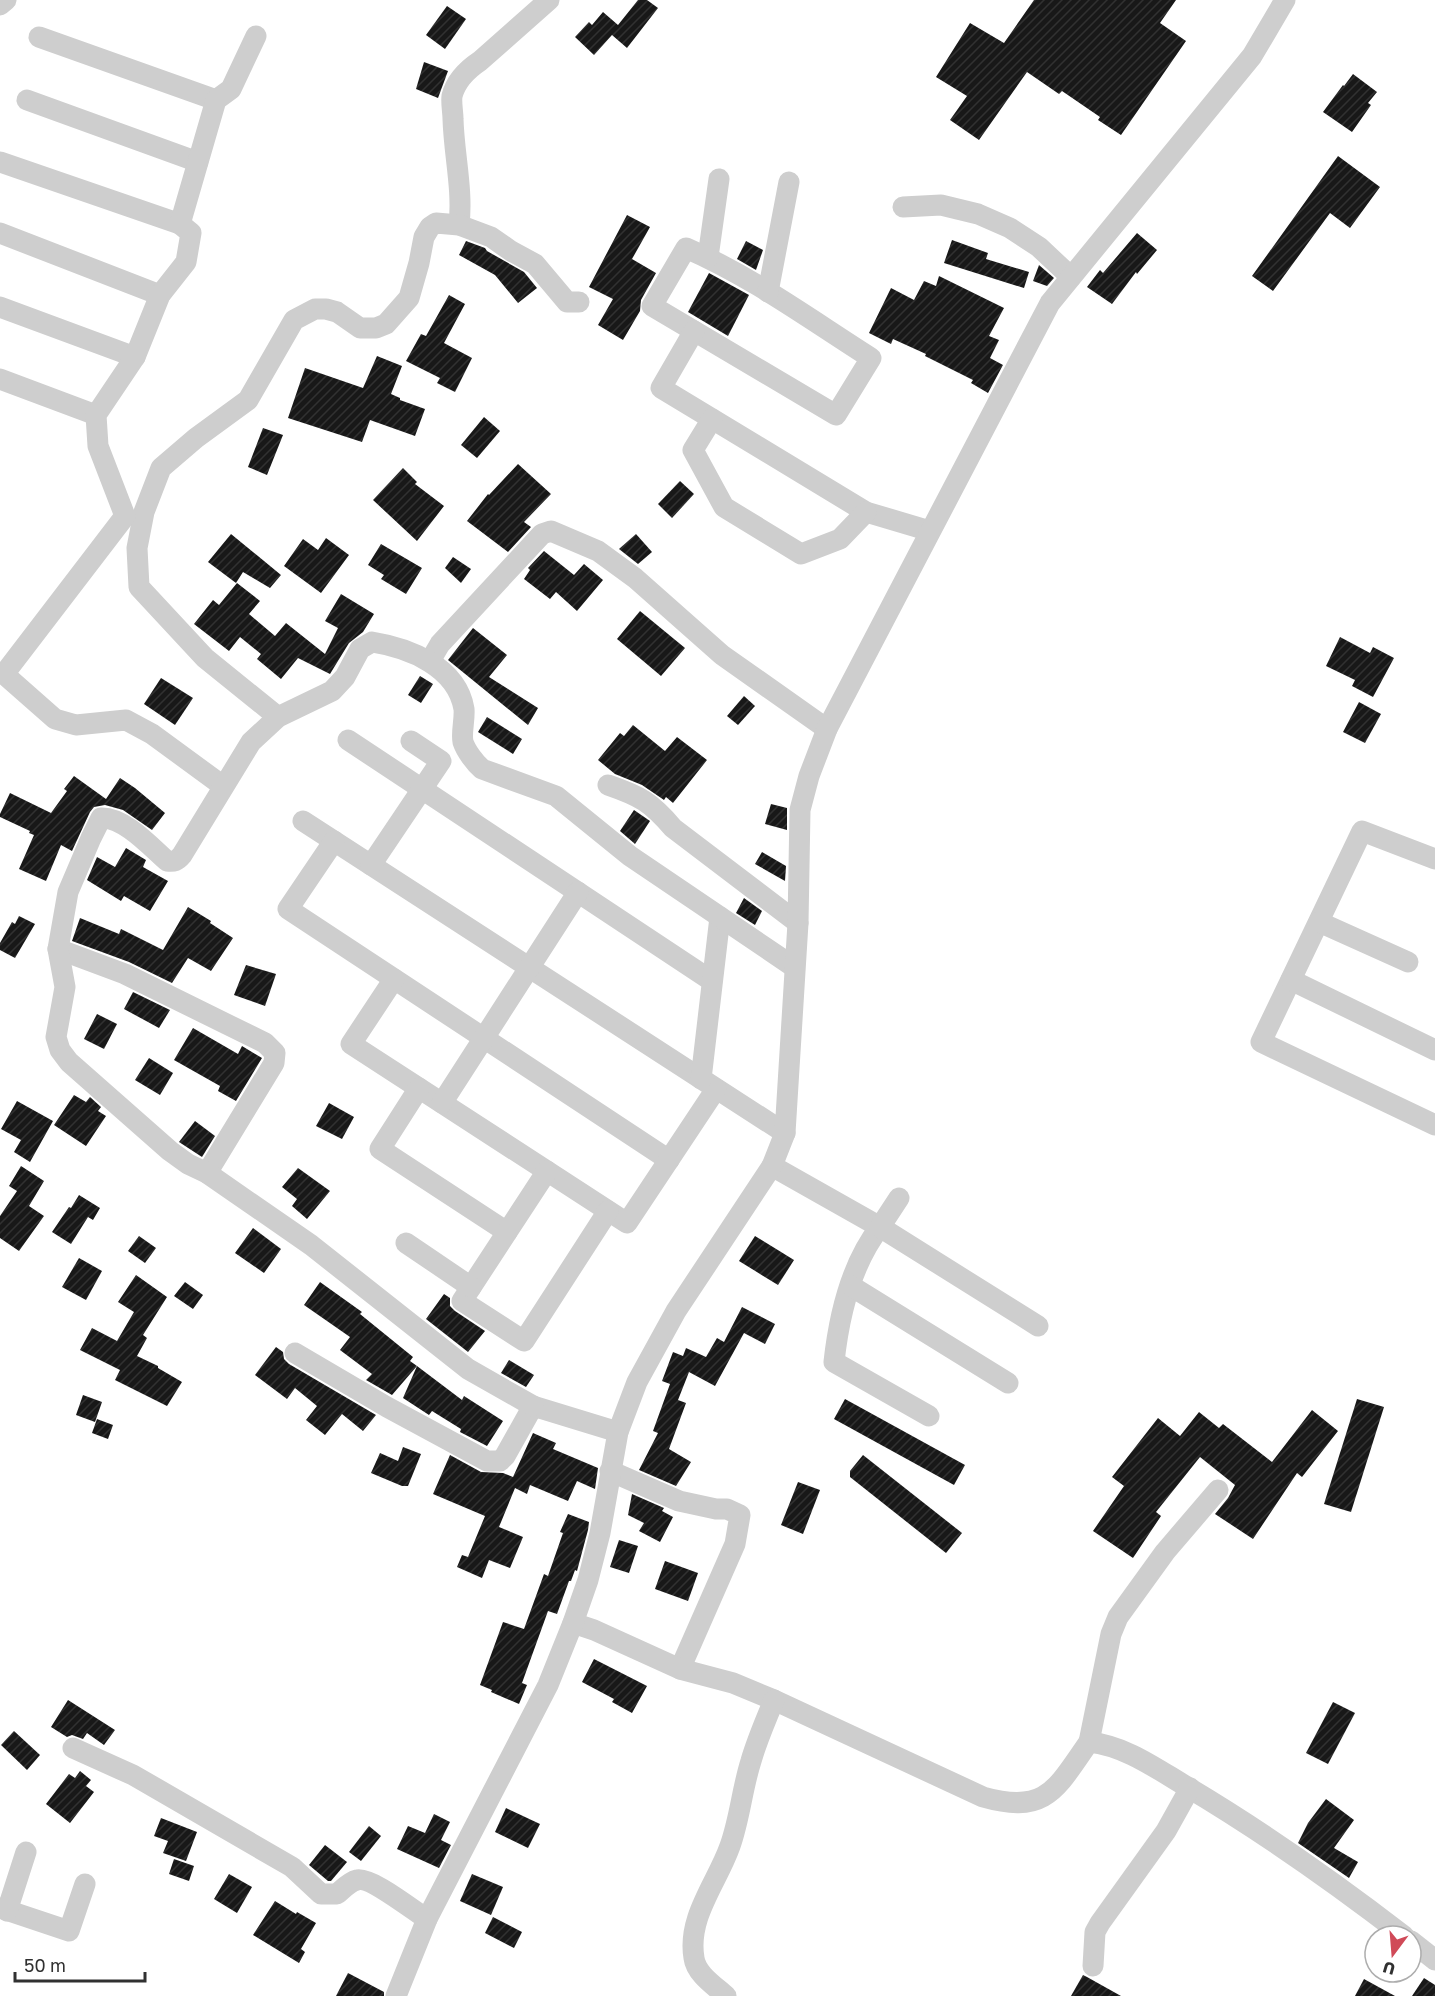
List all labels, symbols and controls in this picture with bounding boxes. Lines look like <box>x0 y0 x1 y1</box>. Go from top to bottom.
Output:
north arrow <box>1363 1924 1423 1984</box>
scale bar <box>15 1945 146 1983</box>
text: 50 m <box>24 1954 66 1976</box>
text: U <box>1380 1957 1397 1980</box>

